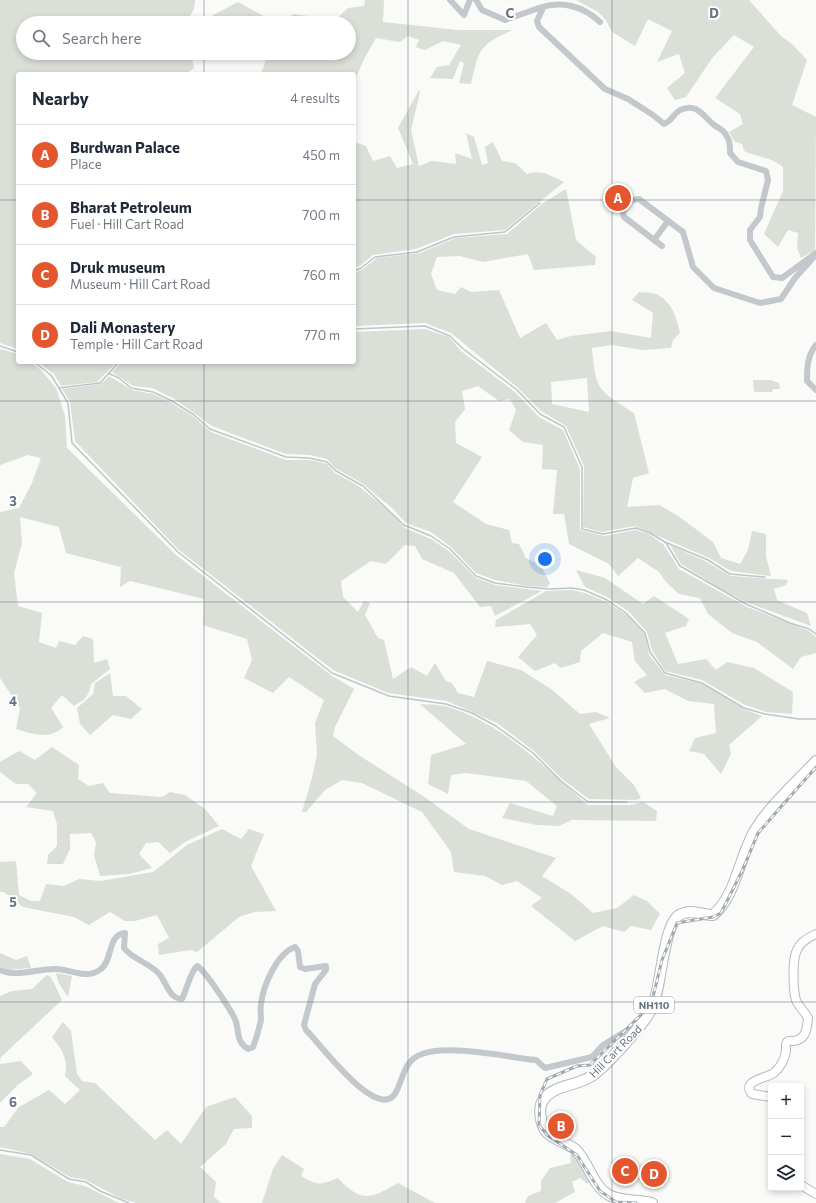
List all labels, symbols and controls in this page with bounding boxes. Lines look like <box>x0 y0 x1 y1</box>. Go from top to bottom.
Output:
text: C <box>506 5 515 21</box>
text: D <box>709 5 719 21</box>
search box <box>16 16 356 60</box>
icon: search <box>30 27 52 49</box>
text: Search here <box>62 29 141 47</box>
text: Nearby <box>32 88 89 109</box>
text: 4 results <box>290 90 340 106</box>
text: Burdwan Palace <box>70 138 180 156</box>
text: A <box>40 147 50 163</box>
text: 450 m <box>302 147 340 163</box>
text: Place <box>70 156 102 172</box>
pin: A <box>605 183 631 213</box>
text: Bharat Petroleum <box>70 198 192 216</box>
text: B <box>41 207 49 223</box>
text: 700 m <box>302 207 340 223</box>
text: Fuel · Hill Cart Road <box>70 216 184 232</box>
text: Druk museum <box>70 258 165 276</box>
text: C <box>41 267 49 283</box>
text: 760 m <box>303 267 340 283</box>
text: Museum · Hill Cart Road <box>70 276 210 292</box>
text: Dali Monastery <box>70 318 175 336</box>
text: D <box>40 327 50 343</box>
text: 770 m <box>304 327 340 343</box>
text: Temple · Hill Cart Road <box>70 336 203 352</box>
text: 3 <box>9 493 17 509</box>
your location <box>535 549 555 569</box>
text: 4 <box>9 693 17 709</box>
text: 5 <box>9 894 17 910</box>
road number: NH110 <box>634 997 674 1013</box>
street label: Hill Cart Road <box>586 1022 644 1080</box>
map controls <box>768 1083 804 1191</box>
button: + <box>768 1083 804 1119</box>
text: 6 <box>9 1094 17 1110</box>
pin: B <box>548 1111 574 1141</box>
button: − <box>768 1119 804 1155</box>
button: layers <box>768 1155 804 1191</box>
pin: C <box>612 1156 638 1186</box>
pin: D <box>641 1159 667 1189</box>

